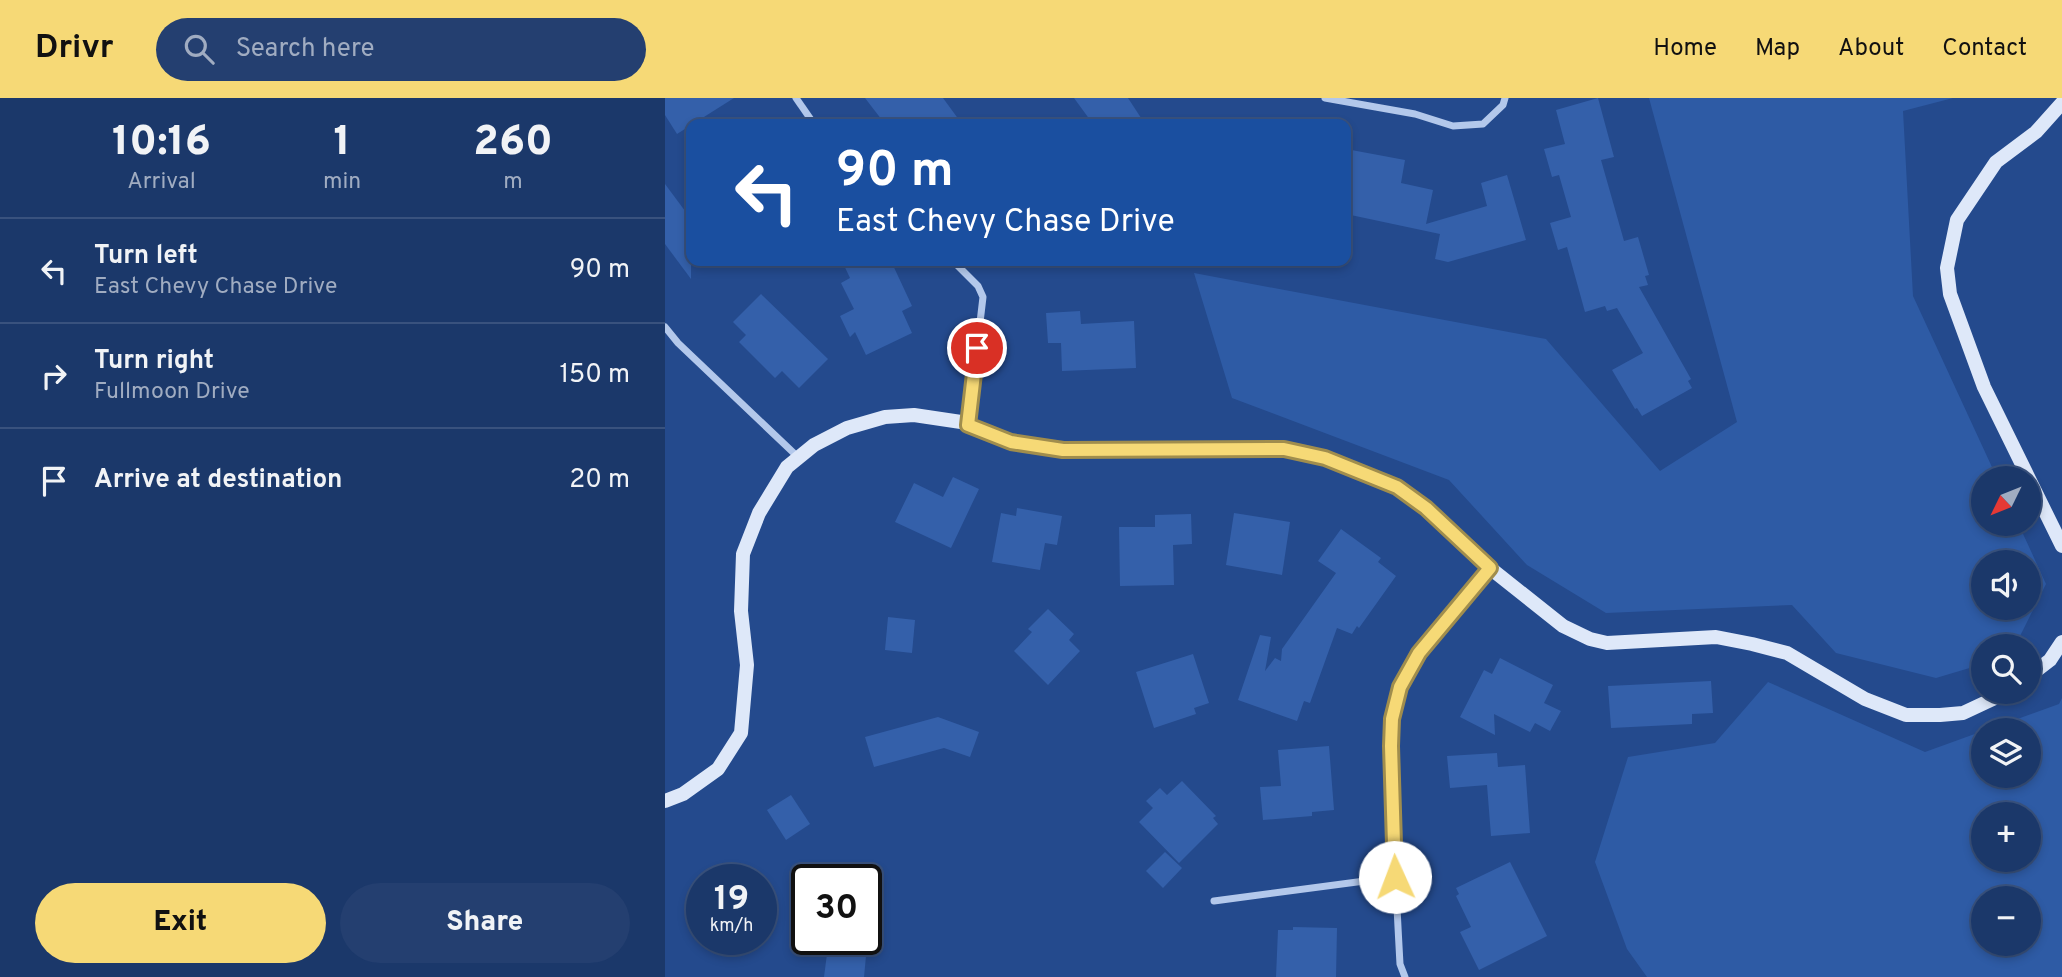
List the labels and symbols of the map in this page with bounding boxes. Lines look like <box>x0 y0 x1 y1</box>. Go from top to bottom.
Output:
pin <box>947 318 1007 378</box>
north arrow <box>1971 466 2041 536</box>
position arrow <box>1358 840 1432 914</box>
speed limit sign: 30 <box>791 864 882 955</box>

